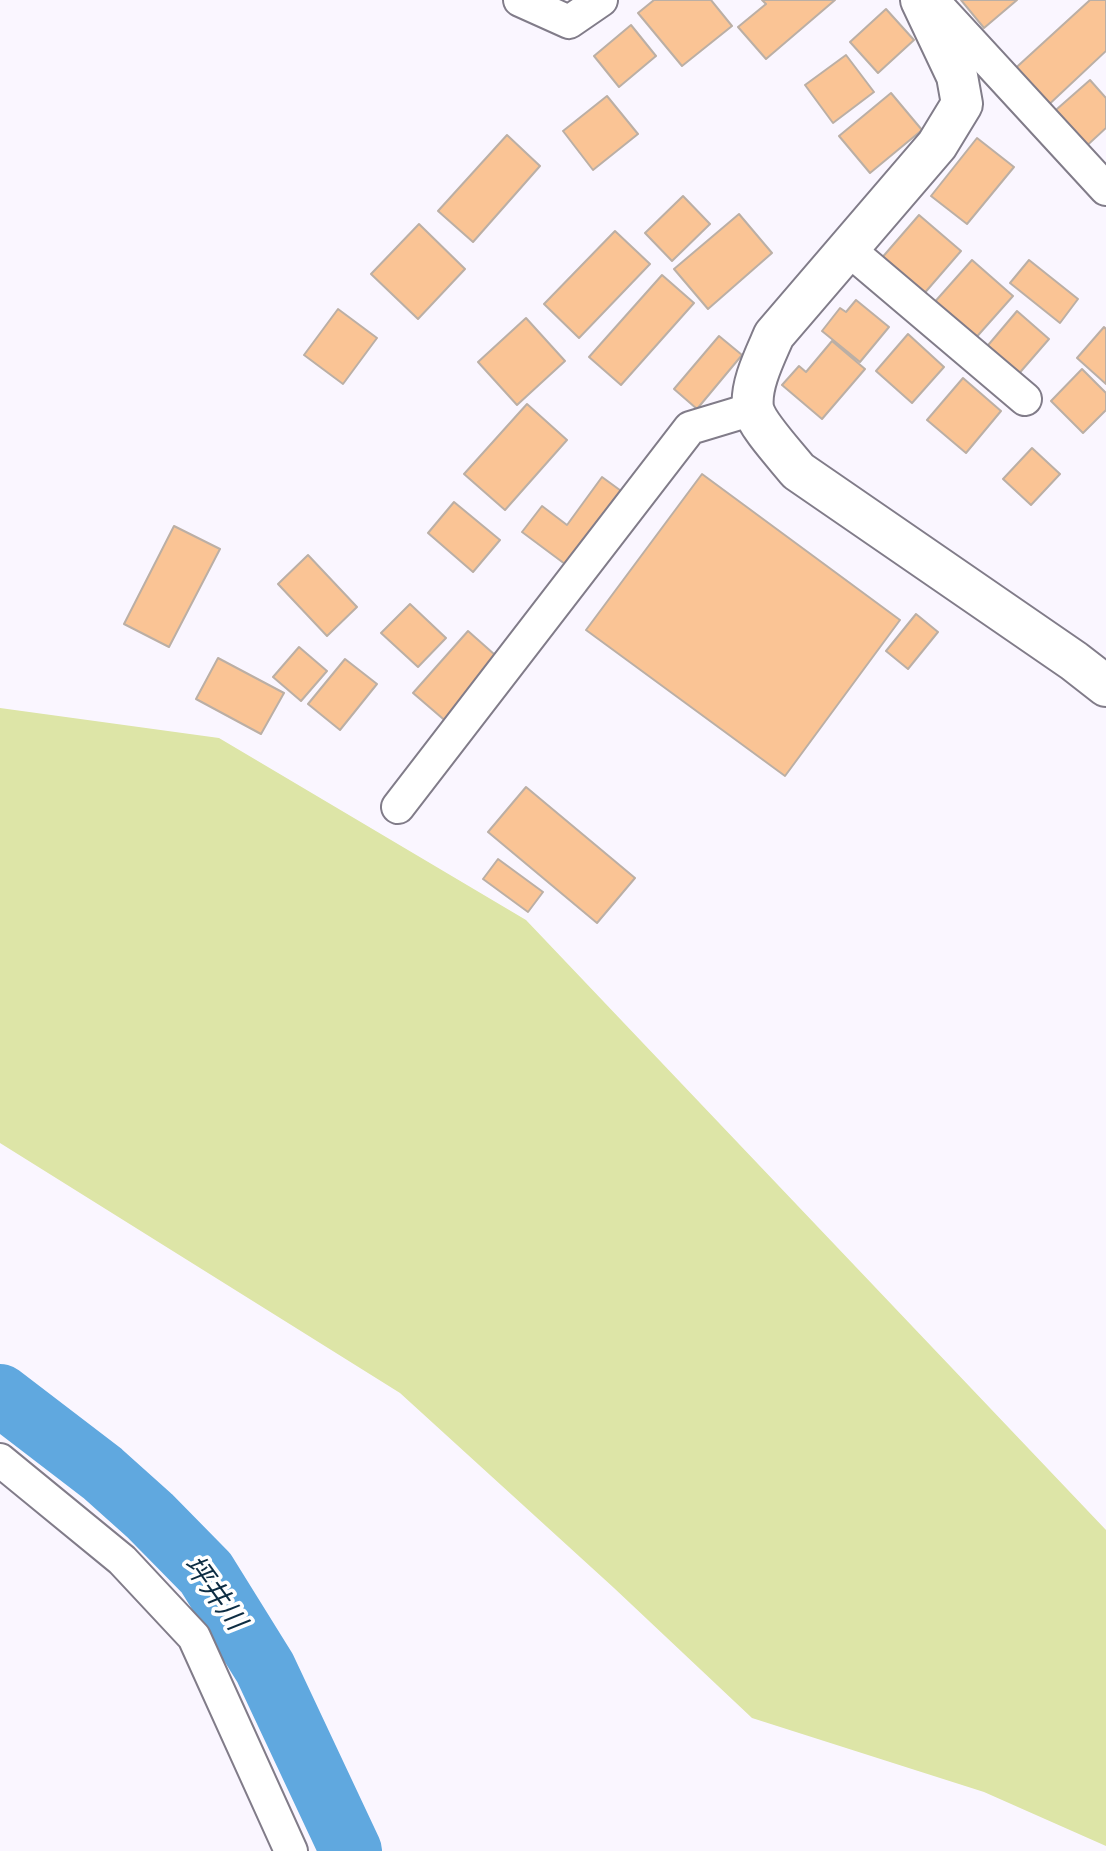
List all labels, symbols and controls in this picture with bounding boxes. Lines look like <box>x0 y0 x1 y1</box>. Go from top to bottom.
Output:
water label: 坪井川 <box>176 1549 252 1637</box>

